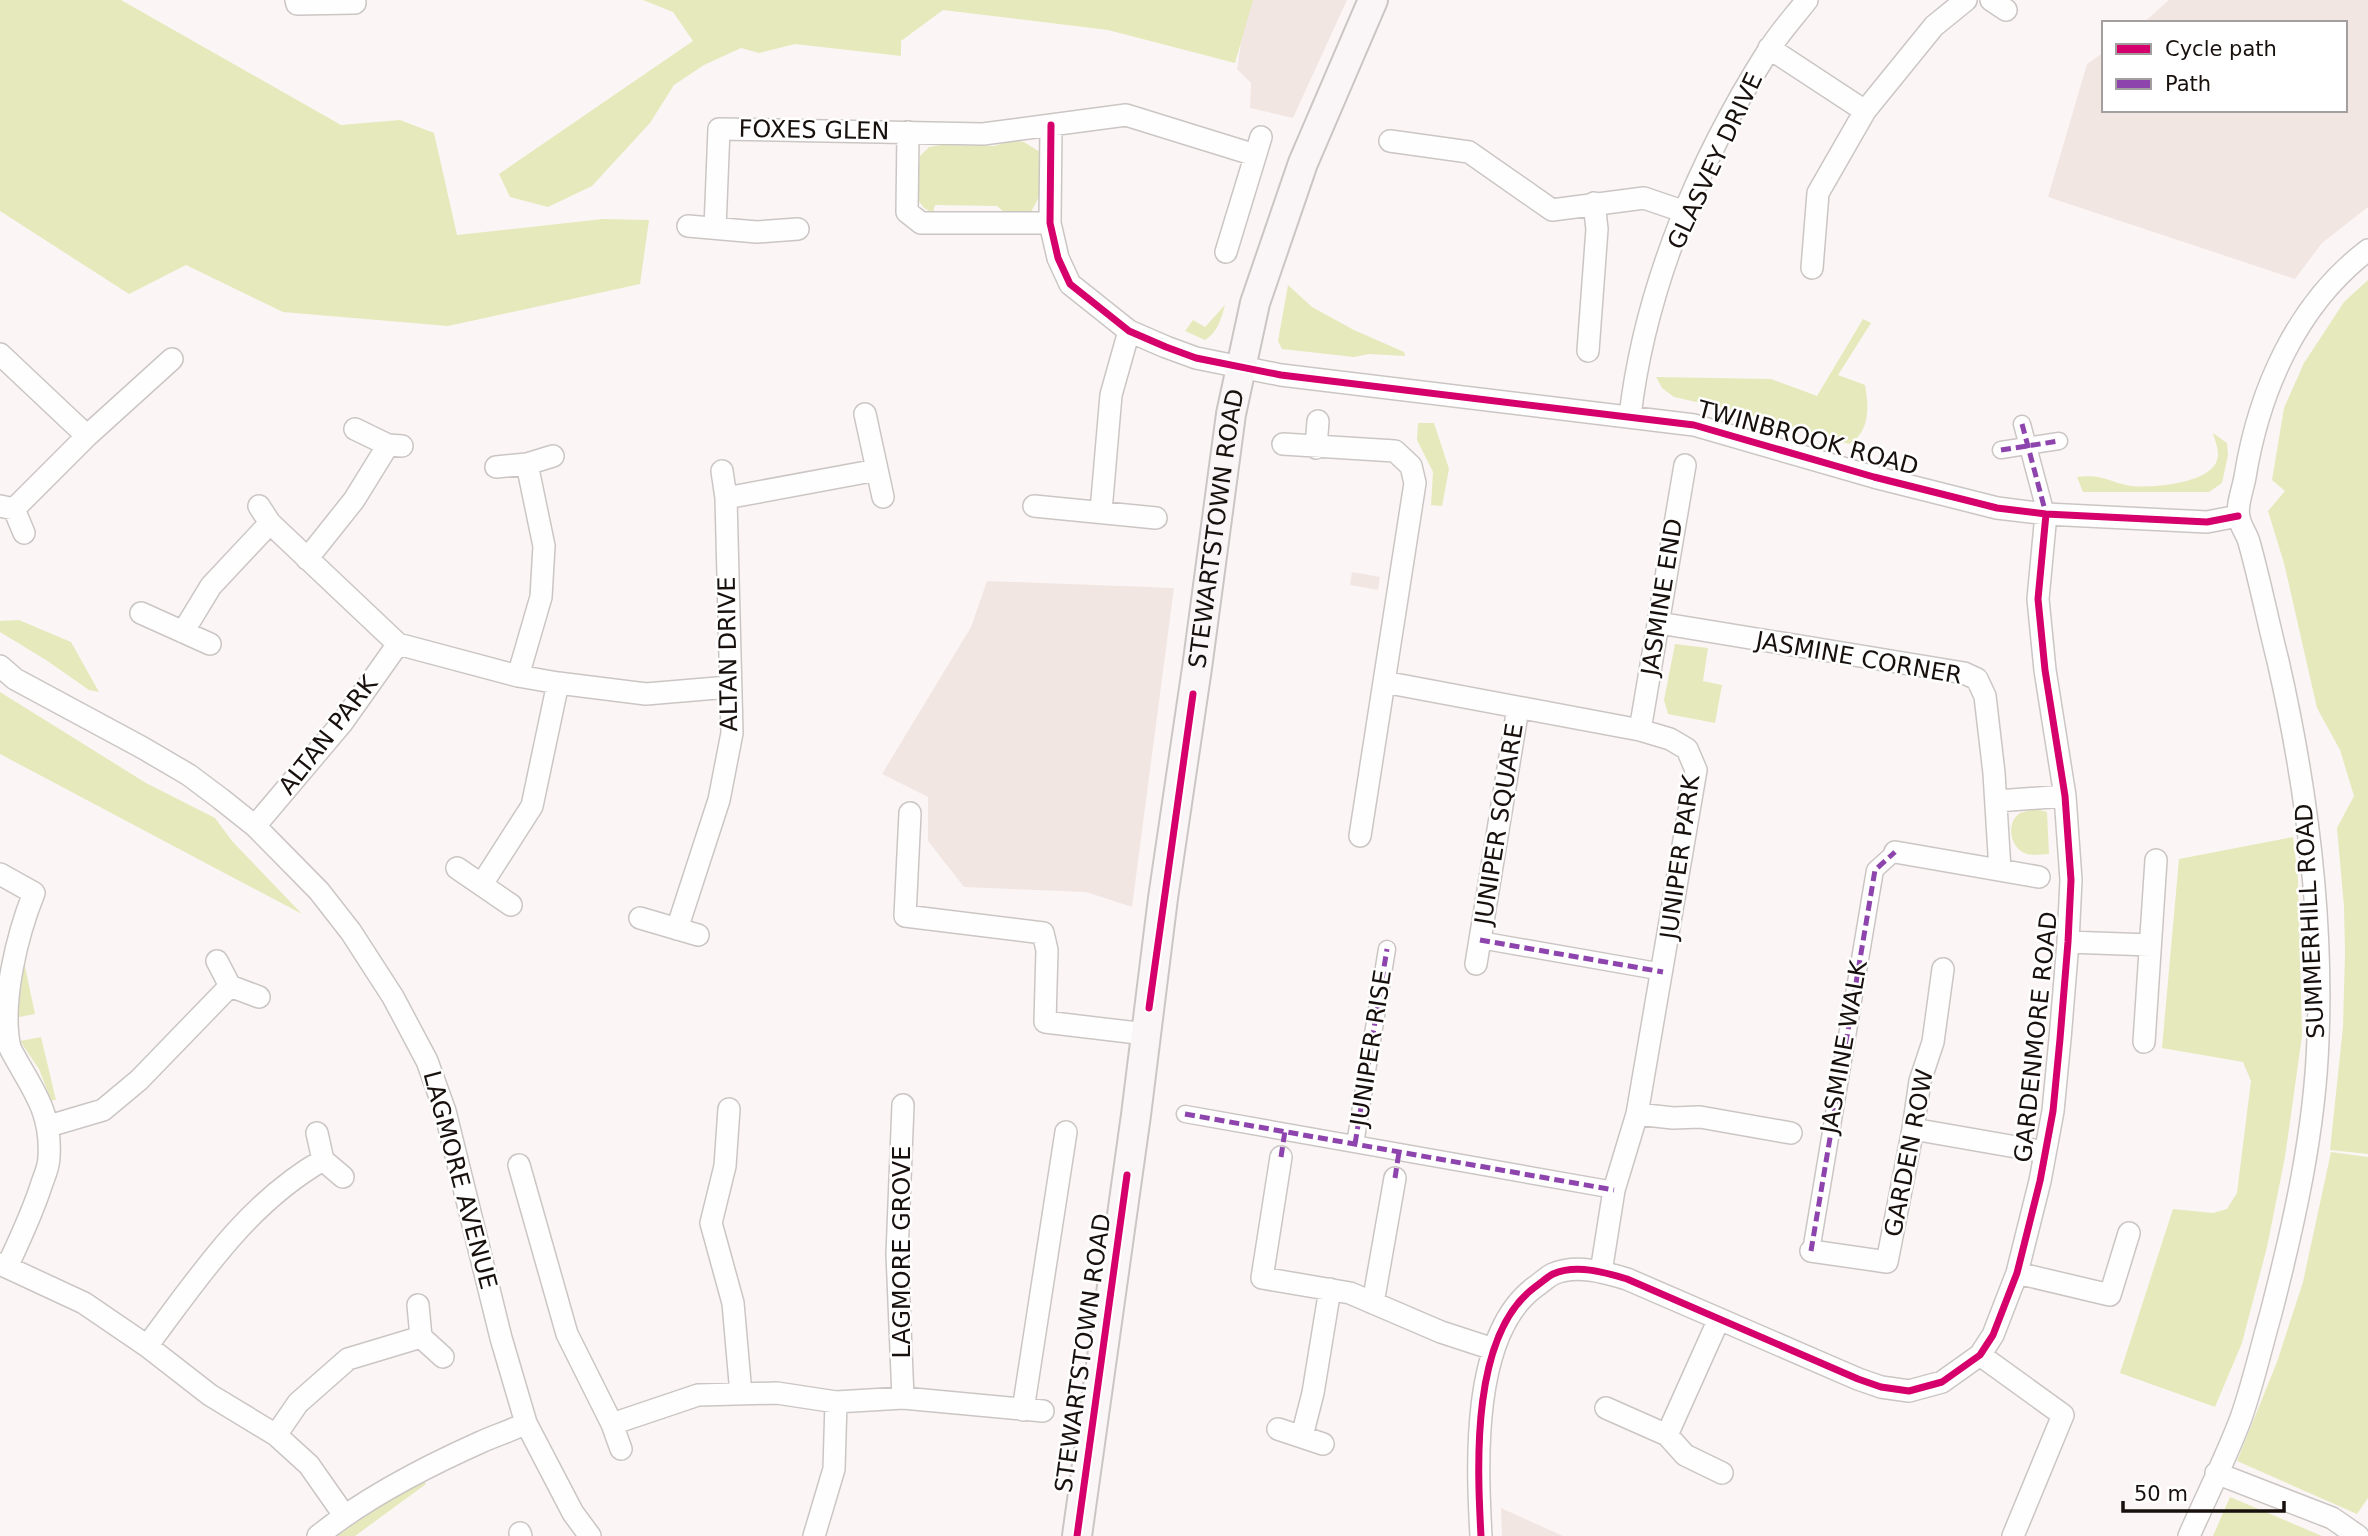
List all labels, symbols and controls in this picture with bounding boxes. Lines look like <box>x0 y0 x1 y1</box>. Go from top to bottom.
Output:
legend <box>2102 21 2347 112</box>
text: Cycle path <box>2165 37 2277 61</box>
street label: GLASVEY DRIVE <box>1662 68 1768 254</box>
text: Path <box>2165 72 2211 96</box>
street label: FOXES GLEN <box>738 115 890 145</box>
street label: STEWARTSTOWN ROAD <box>1183 386 1250 670</box>
street label: TWINBROOK ROAD <box>1693 395 1922 481</box>
street label: JASMINE END <box>1635 517 1688 679</box>
street label: ALTAN DRIVE <box>713 576 743 732</box>
street label: JASMINE CORNER <box>1752 626 1964 690</box>
street label: ALTAN PARK <box>273 669 384 800</box>
street label: JUNIPER SQUARE <box>1469 721 1529 929</box>
street label: JUNIPER PARK <box>1654 772 1706 943</box>
street label: SUMMERHILL ROAD <box>2290 803 2330 1039</box>
street label: GARDENMORE ROAD <box>2009 910 2063 1164</box>
street label: JASMINE WALK <box>1815 957 1873 1137</box>
street label: JUNIPER RISE <box>1345 968 1397 1130</box>
street label: GARDEN ROW <box>1879 1067 1939 1239</box>
street label: LAGMORE AVENUE <box>417 1068 503 1292</box>
street label: LAGMORE GROVE <box>888 1146 916 1358</box>
street label: STEWARTSTOWN ROAD <box>1050 1212 1116 1494</box>
scale bar <box>2123 1470 2284 1514</box>
text: 50 m <box>2134 1482 2188 1506</box>

